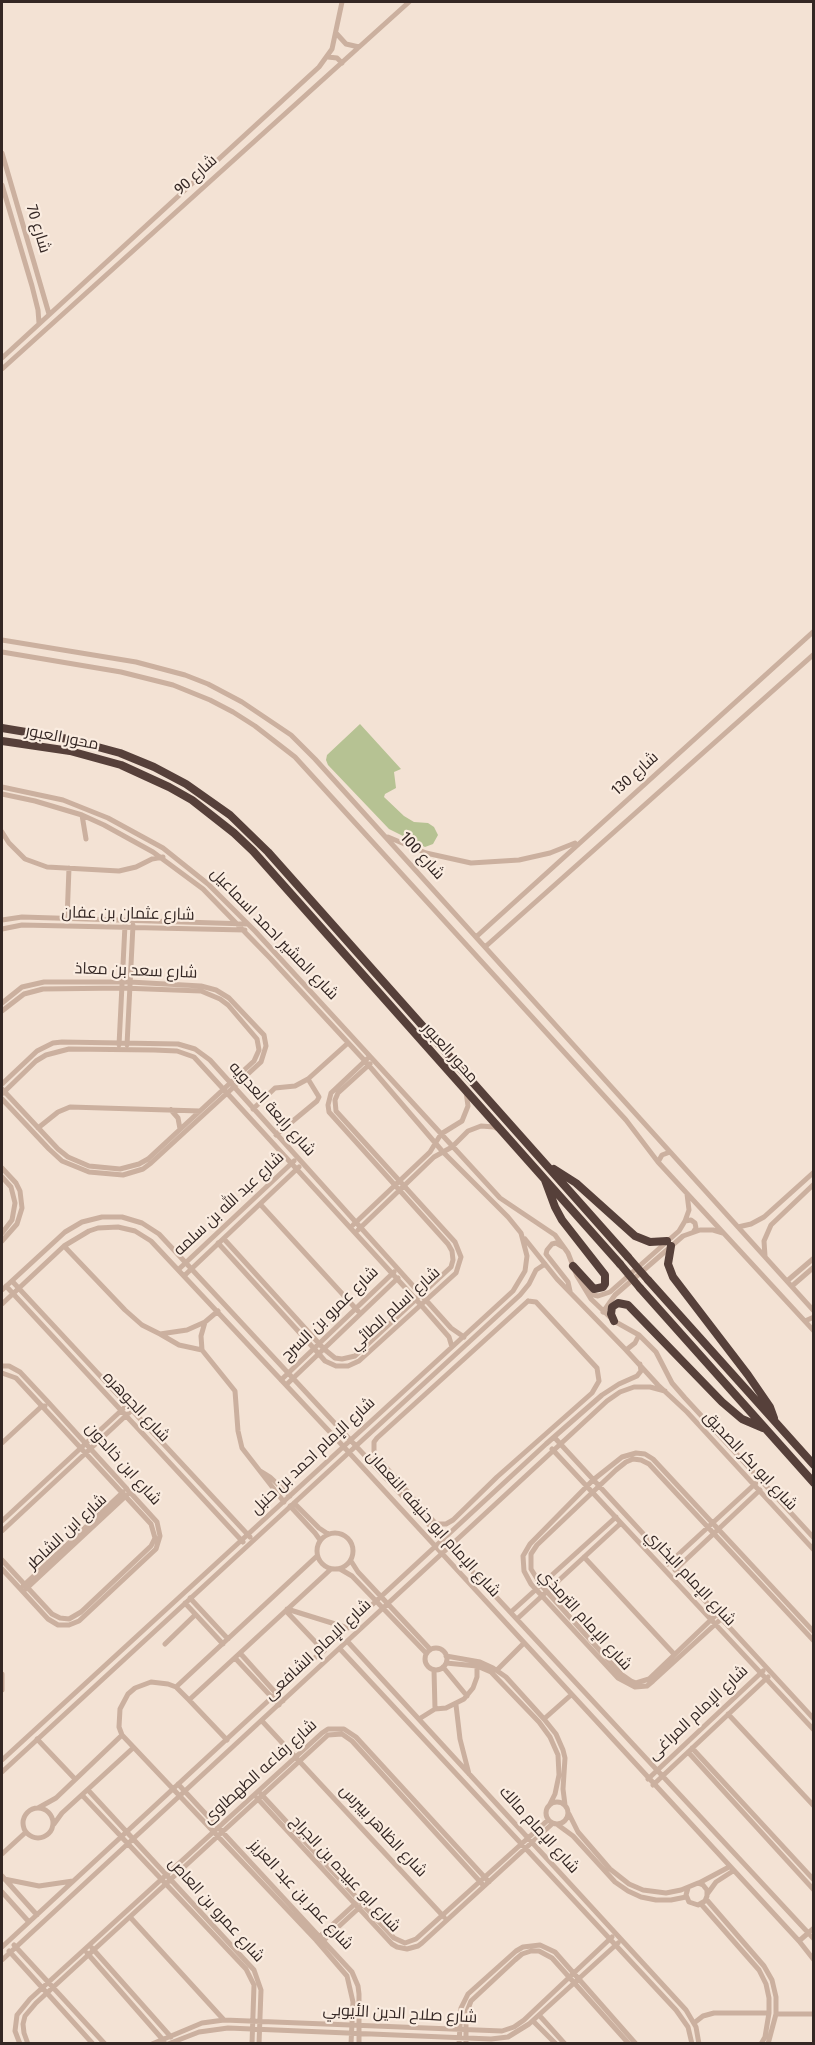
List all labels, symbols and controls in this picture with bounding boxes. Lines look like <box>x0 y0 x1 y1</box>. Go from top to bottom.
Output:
street label: شارع 90 <box>171 151 221 199</box>
street label: شارع 70 <box>22 203 54 255</box>
street label: محور العبور <box>24 721 100 755</box>
street label: شارع 130 <box>608 748 662 800</box>
street label: شارع 100 <box>396 828 448 884</box>
street label: شارع المشير احمد اسماعيل <box>206 864 342 1004</box>
street label: شارع عثمان بن عفان <box>61 903 195 925</box>
street label: شارع سعد بن معاذ <box>74 959 198 983</box>
street label: محور العبور <box>418 1019 482 1087</box>
street label: شارع رابعة العدويه <box>225 1058 319 1160</box>
street label: شارع عبد الله بن سلمه <box>170 1148 288 1260</box>
street label: شارع عمرو بن السرح <box>277 1263 383 1365</box>
street label: شارع اسلم الطائي <box>346 1263 444 1355</box>
street label: شارع الجوهره <box>99 1368 173 1446</box>
street label: شارع الإمام احمد بن حنبل <box>247 1393 379 1519</box>
street label: شارع ابو بكر الصديق <box>699 1407 801 1515</box>
street label: شارع ابن خالدون <box>81 1419 165 1509</box>
street label: شارع الإمام ابو حنيفه النعمان <box>362 1447 504 1601</box>
street label: شارع ابن الشاطر <box>23 1490 111 1574</box>
street label: شارع الإمام البخاري <box>641 1526 739 1630</box>
street label: شارع الإمام الترمذي <box>535 1565 635 1675</box>
street label: شارع الإمام الشافعى <box>260 1595 376 1705</box>
street label: شارع الإمام المراغى <box>644 1662 752 1764</box>
street label: شارع رفاعه الطهطاوى <box>199 1716 321 1828</box>
street label: شارع الظاهر بيبرس <box>335 1781 431 1881</box>
street label: شارع الإمام مالك <box>495 1782 583 1878</box>
street label: شارع ابو عبيده بن الجراح <box>286 1812 404 1936</box>
street label: شارع عمر بن عبد العزيز <box>245 1836 357 1954</box>
street label: شارع عمرو بن العاص <box>164 1854 268 1966</box>
street label: شارع صلاح الدين الأيوبي <box>322 2000 478 2028</box>

